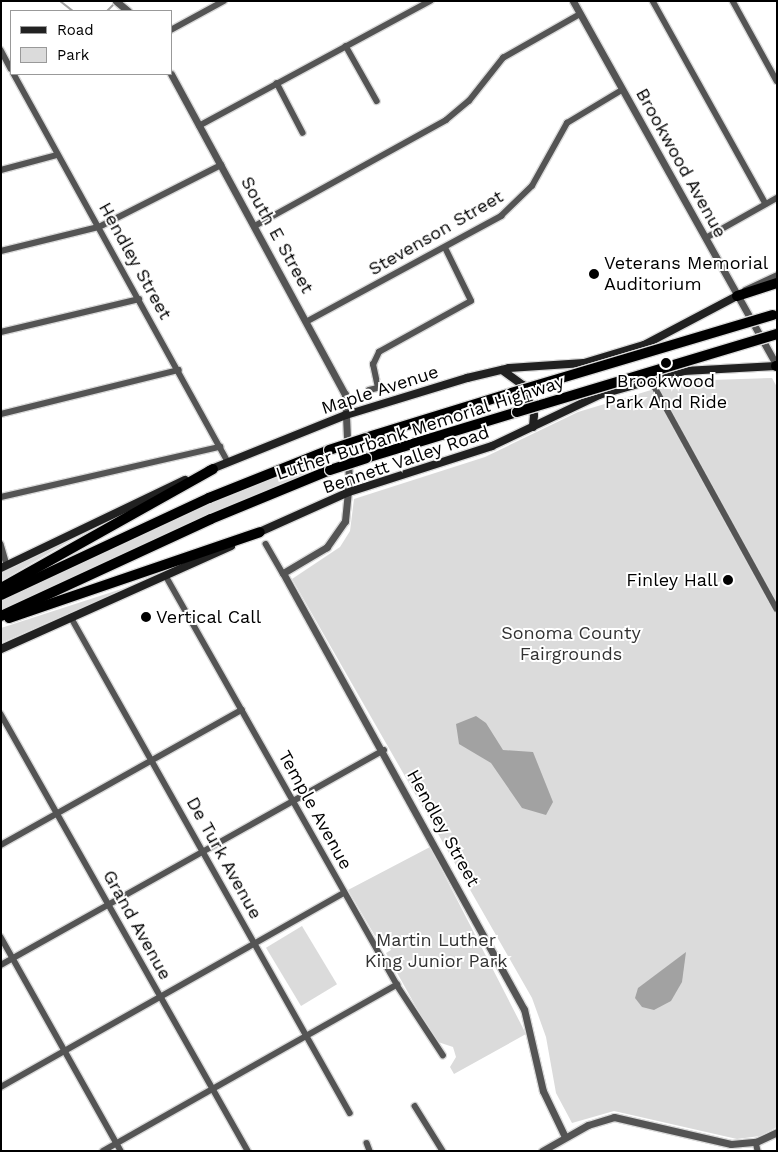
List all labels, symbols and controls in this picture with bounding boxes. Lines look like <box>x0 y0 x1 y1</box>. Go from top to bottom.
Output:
legend <box>10 10 172 75</box>
text: Road <box>57 21 94 39</box>
text: Park <box>57 46 89 64</box>
street label: Brookwood Avenue <box>631 84 731 242</box>
street label: South E Street <box>236 173 318 297</box>
street label: Stevenson Street <box>365 186 507 280</box>
street label: Hendley Street <box>94 198 176 324</box>
place label: Veterans Memorial Auditorium <box>604 253 768 296</box>
marker: Veterans Memorial Auditorium <box>588 268 600 280</box>
marker: Brookwood Park And Ride <box>660 357 672 369</box>
street label: Maple Avenue <box>318 361 442 419</box>
street label: Luther Burbank Memorial Highway <box>272 371 568 485</box>
place label: Brookwood Park And Ride <box>604 371 728 414</box>
street label: Bennett Valley Road <box>319 421 493 499</box>
place label: Finley Hall <box>626 569 718 591</box>
marker: Finley Hall <box>722 574 734 586</box>
place label: Vertical Call <box>156 606 262 628</box>
marker: Vertical Call <box>140 611 152 623</box>
park label: Sonoma County Fairgrounds <box>501 623 641 666</box>
street label: Temple Avenue <box>273 746 357 874</box>
street label: Hendley Street <box>402 765 484 891</box>
street label: De Turk Avenue <box>181 793 267 923</box>
street label: Grand Avenue <box>98 866 176 984</box>
park label: Martin Luther King Junior Park <box>364 930 508 972</box>

